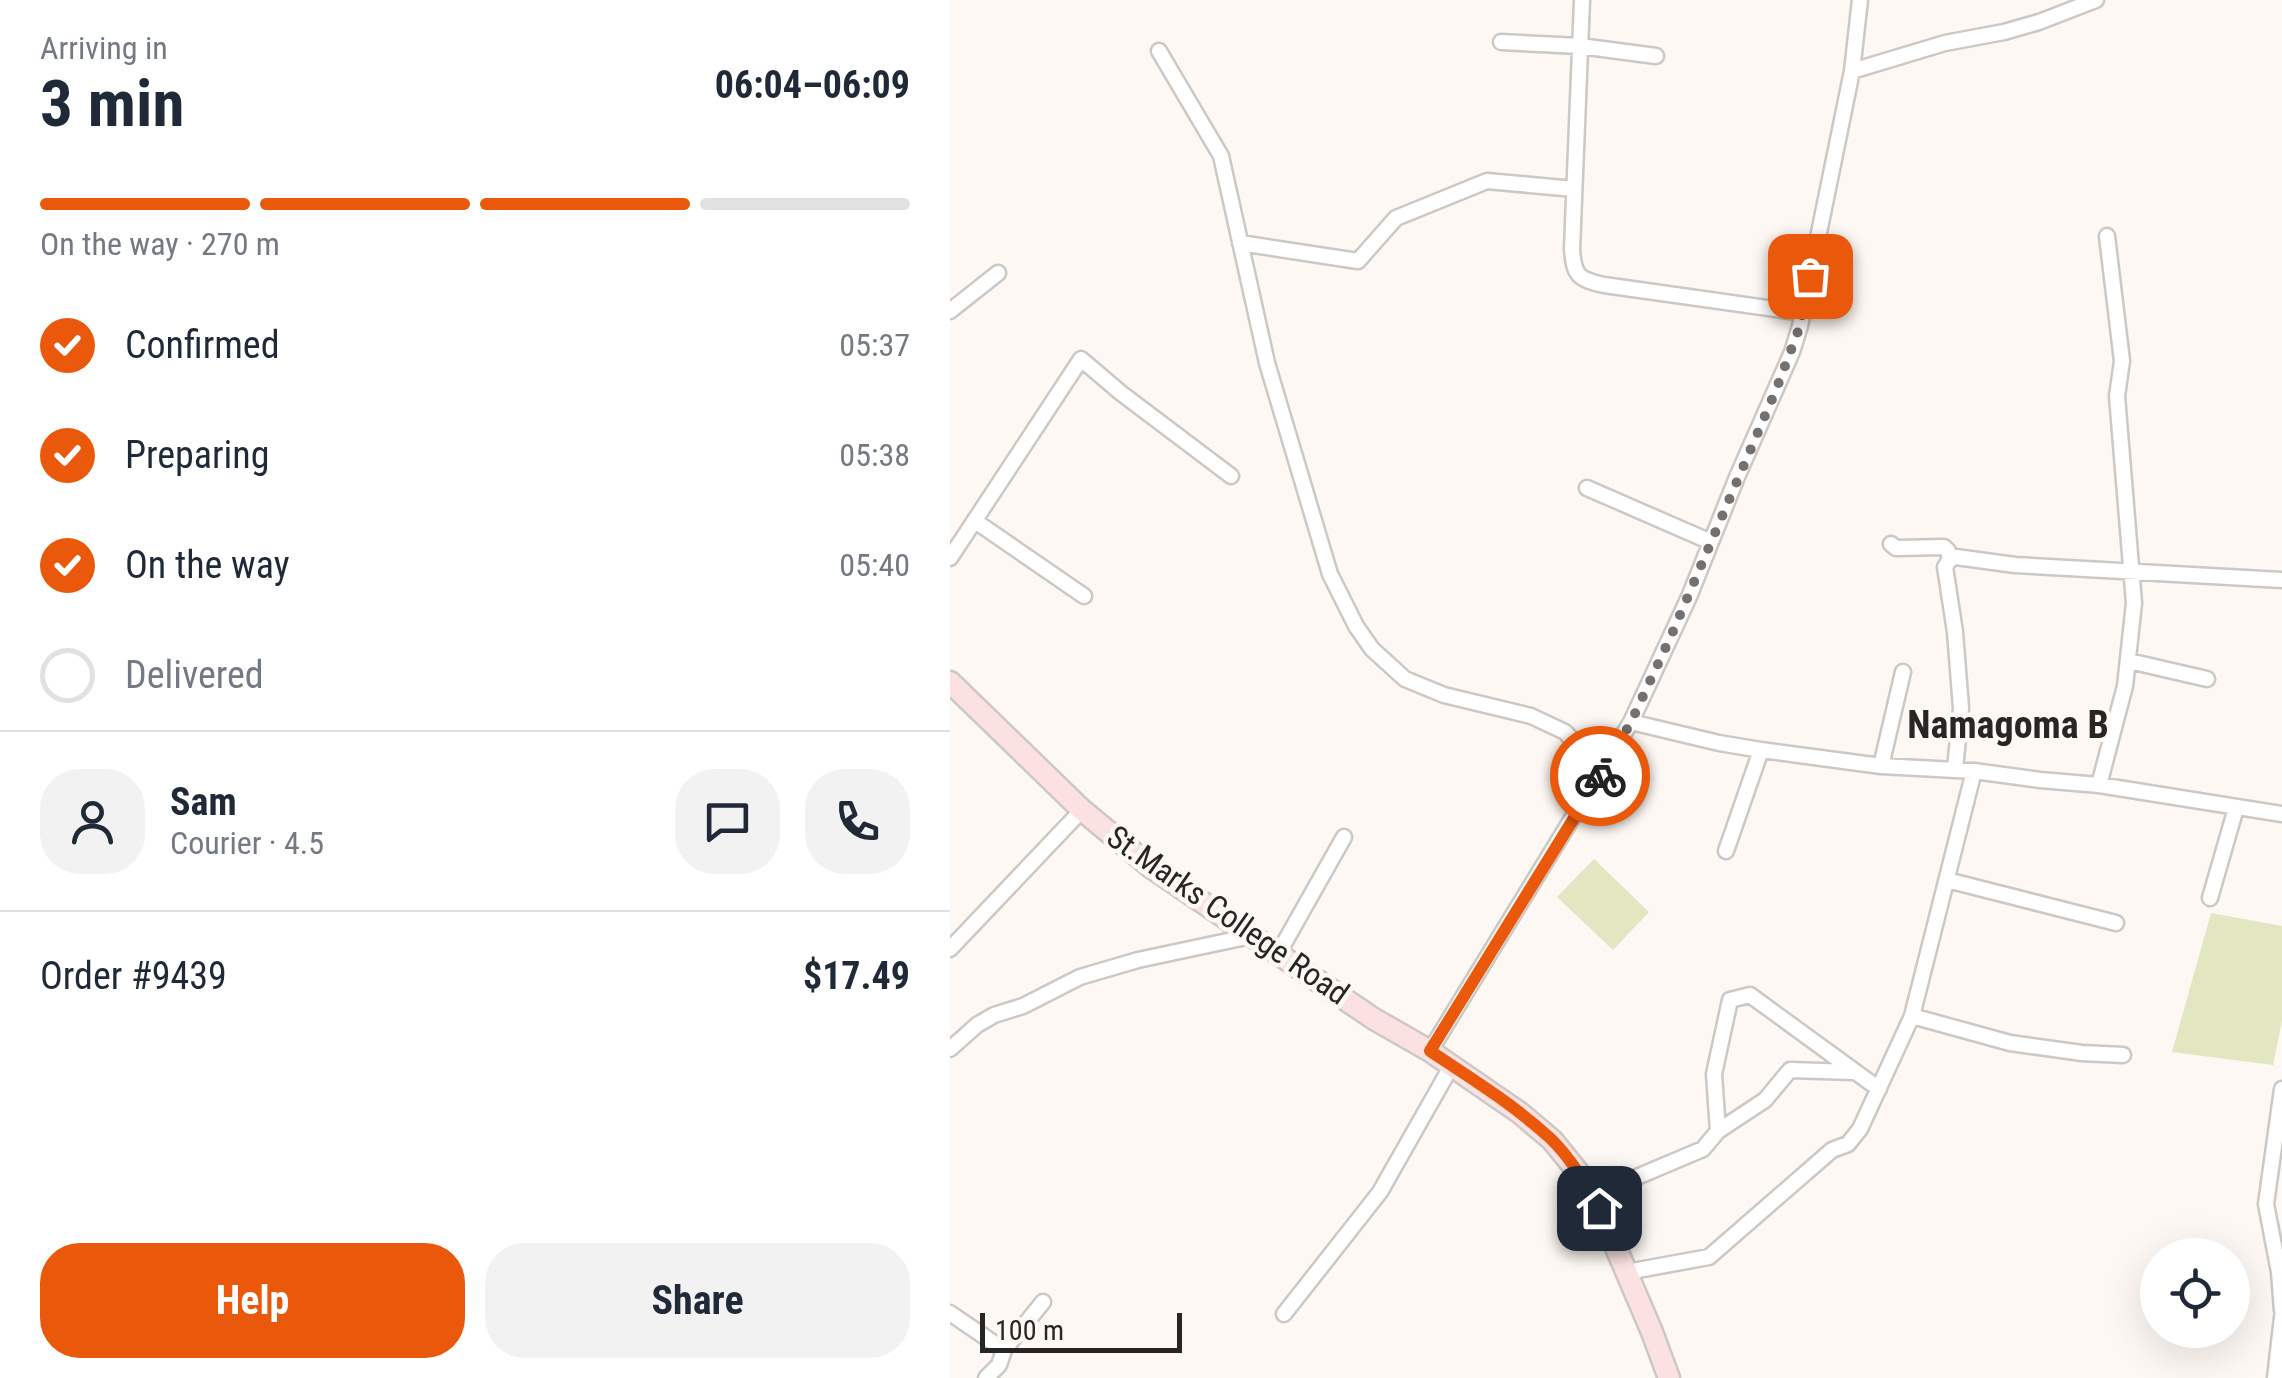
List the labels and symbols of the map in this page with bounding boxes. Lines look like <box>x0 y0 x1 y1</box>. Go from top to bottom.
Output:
pin <box>1768 234 1853 319</box>
district label: Namagoma B <box>1907 703 2109 747</box>
courier <box>1550 726 1650 826</box>
street label: St.Marks College Road <box>1100 817 1356 1013</box>
pin <box>1557 1166 1642 1251</box>
scale bar <box>980 1308 1182 1352</box>

